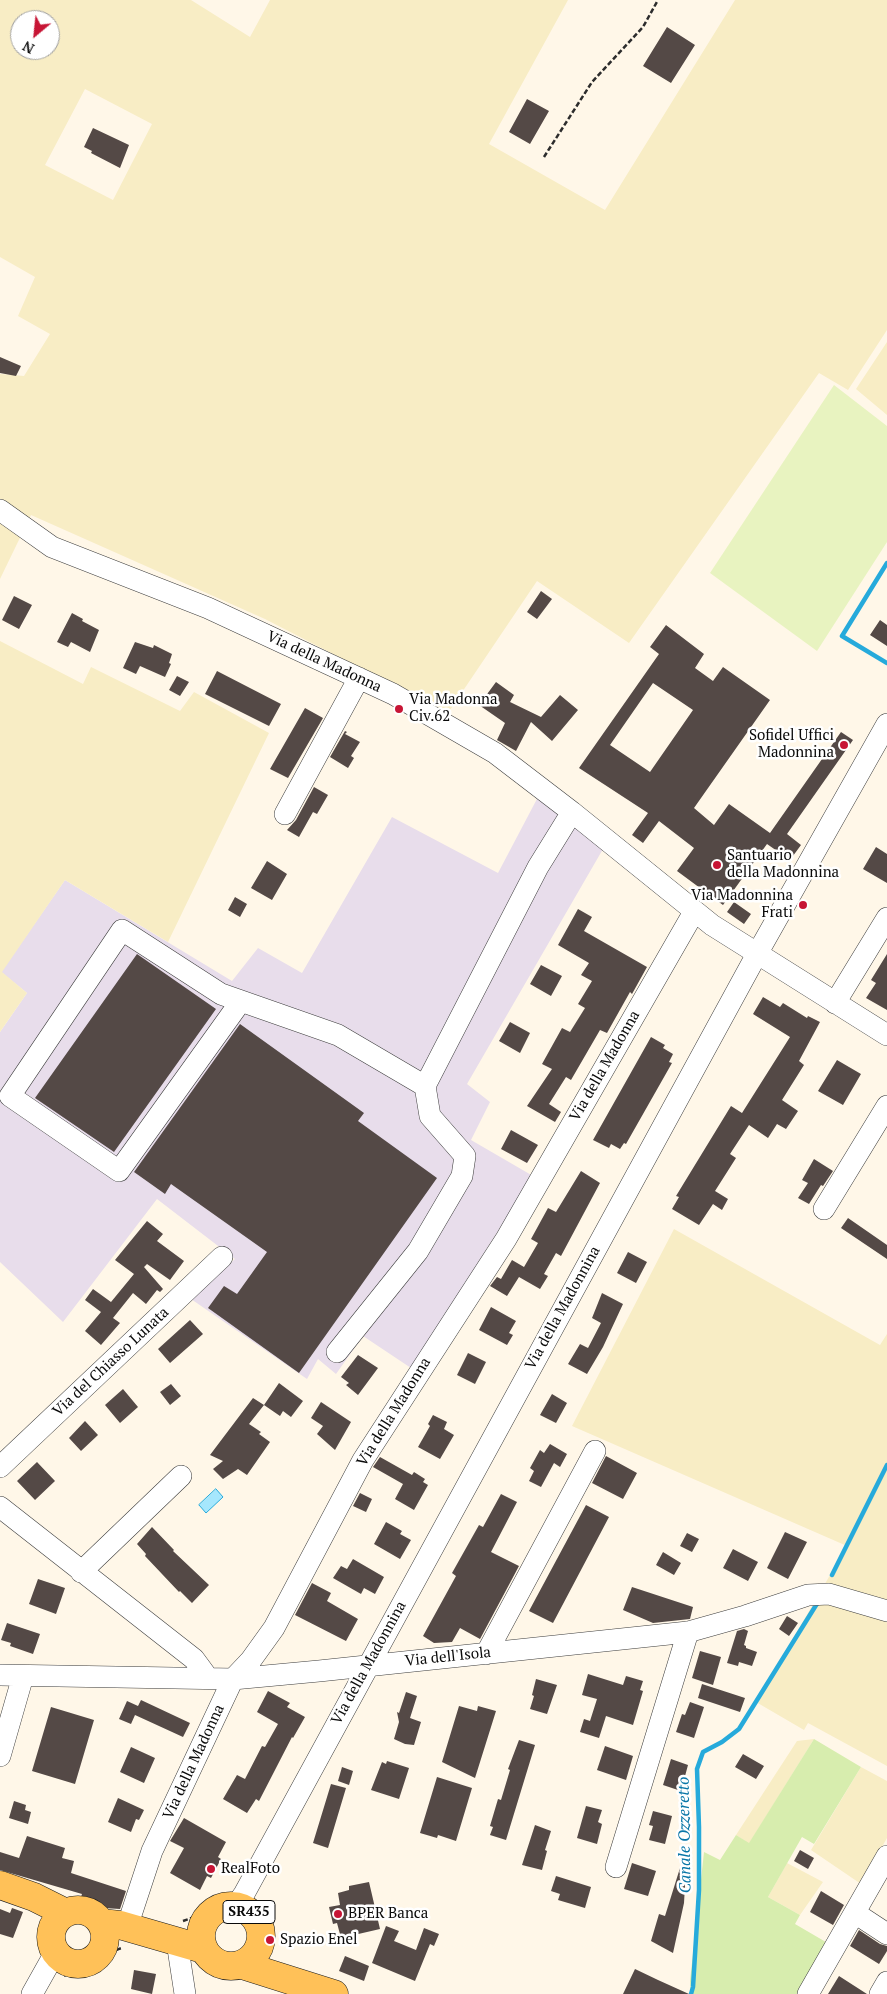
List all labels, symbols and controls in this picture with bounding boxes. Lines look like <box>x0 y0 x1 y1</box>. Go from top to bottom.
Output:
north arrow <box>10 10 60 60</box>
text: N <box>19 37 37 59</box>
street label: Via della Madonna <box>264 627 384 697</box>
place label: Via Madonna Civ.62 <box>409 691 498 726</box>
marker: Via Madonna Civ.62 <box>393 703 405 715</box>
place label: Sofidel Uffici Madonnina <box>749 727 834 762</box>
marker: Sofidel Uffici Madonnina <box>838 739 850 751</box>
place label: Santuario della Madonnina <box>727 847 839 882</box>
marker: Santuario della Madonnina <box>711 859 723 871</box>
place label: Via Madonnina Frati <box>691 887 793 922</box>
marker: Via Madonnina Frati <box>797 899 809 911</box>
street label: Via della Madonna <box>566 1007 644 1125</box>
street label: Via della Madonnina <box>522 1243 604 1373</box>
street label: Via del Chiasso Lunata <box>49 1304 173 1420</box>
street label: Via della Madonna <box>353 1354 435 1470</box>
street label: Via della Madonnina <box>328 1598 410 1728</box>
street label: Via dell'Isola <box>404 1644 492 1670</box>
street label: Via della Madonna <box>159 1702 229 1822</box>
water label: Canale Ozzeretto <box>674 1777 696 1893</box>
place label: RealFoto <box>221 1860 280 1878</box>
marker: RealFoto <box>205 1863 217 1875</box>
road number: SR435 <box>223 1900 275 1924</box>
place label: BPER Banca <box>348 1905 428 1923</box>
marker: BPER Banca <box>332 1908 344 1920</box>
place label: Spazio Enel <box>280 1931 358 1949</box>
marker: Spazio Enel <box>264 1934 276 1946</box>

